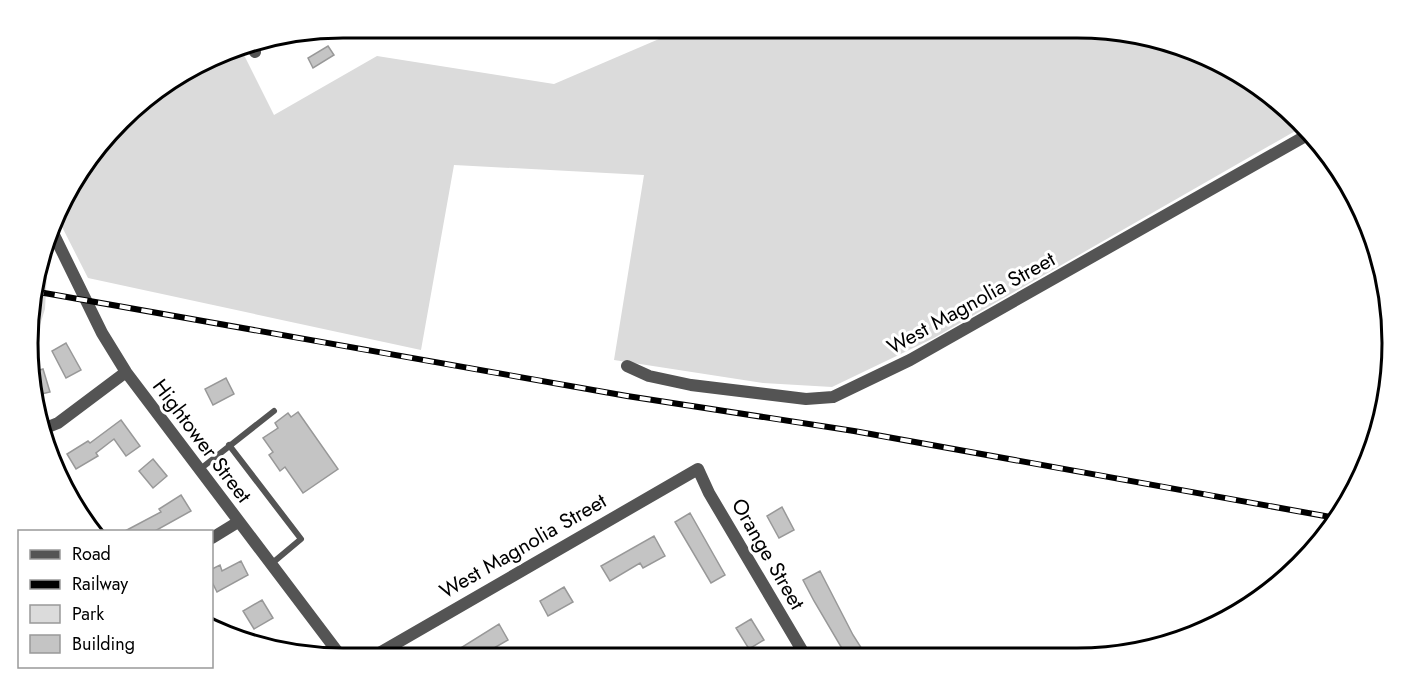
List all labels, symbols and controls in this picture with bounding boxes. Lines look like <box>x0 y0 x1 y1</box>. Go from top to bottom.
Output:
street label: West Magnolia Street <box>881 244 1061 362</box>
street label: Hightower Street <box>145 373 259 509</box>
street label: West Magnolia Street <box>434 486 612 606</box>
street label: Orange Street <box>724 493 812 615</box>
legend <box>18 530 213 668</box>
text: Road <box>72 541 111 567</box>
text: Railway <box>72 571 128 597</box>
text: Park <box>72 601 104 627</box>
text: Building <box>72 631 135 657</box>

